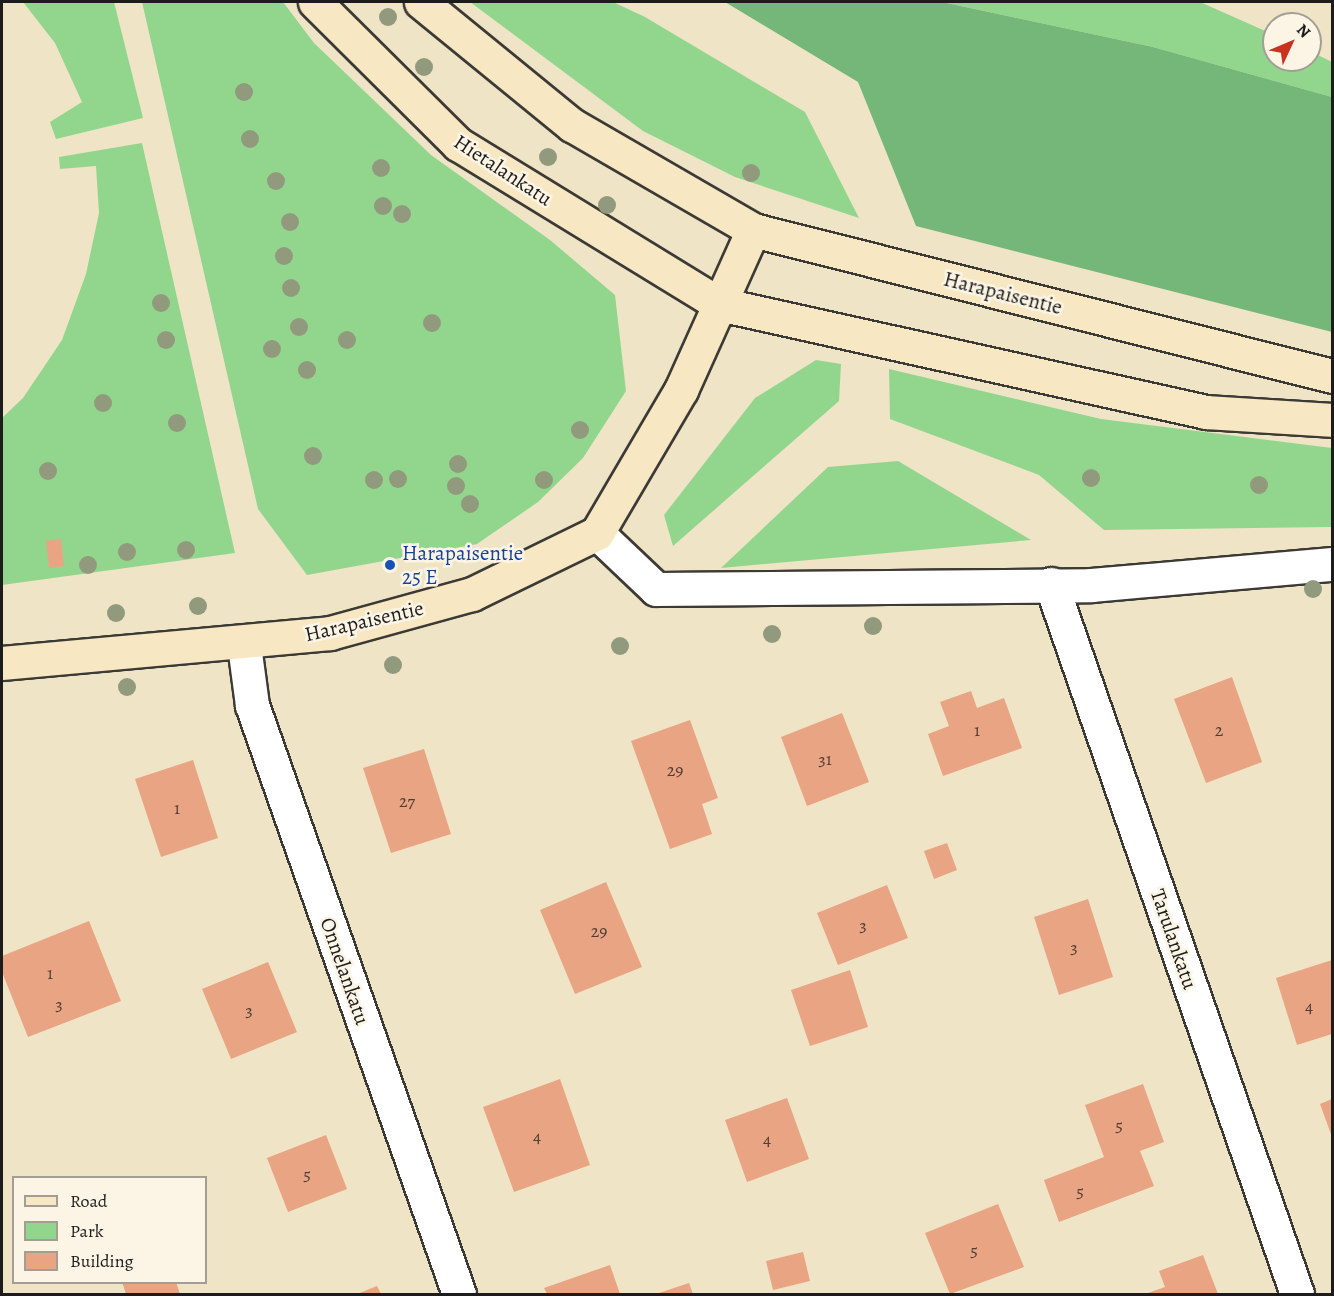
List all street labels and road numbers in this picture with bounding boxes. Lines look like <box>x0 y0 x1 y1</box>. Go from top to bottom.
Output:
street label: Hietalankatu <box>449 129 557 211</box>
street label: Harapaisentie <box>941 266 1065 320</box>
street label: Harapaisentie <box>302 595 426 647</box>
street label: Tarulankatu <box>1145 886 1203 992</box>
street label: Onnelankatu <box>315 914 375 1028</box>

